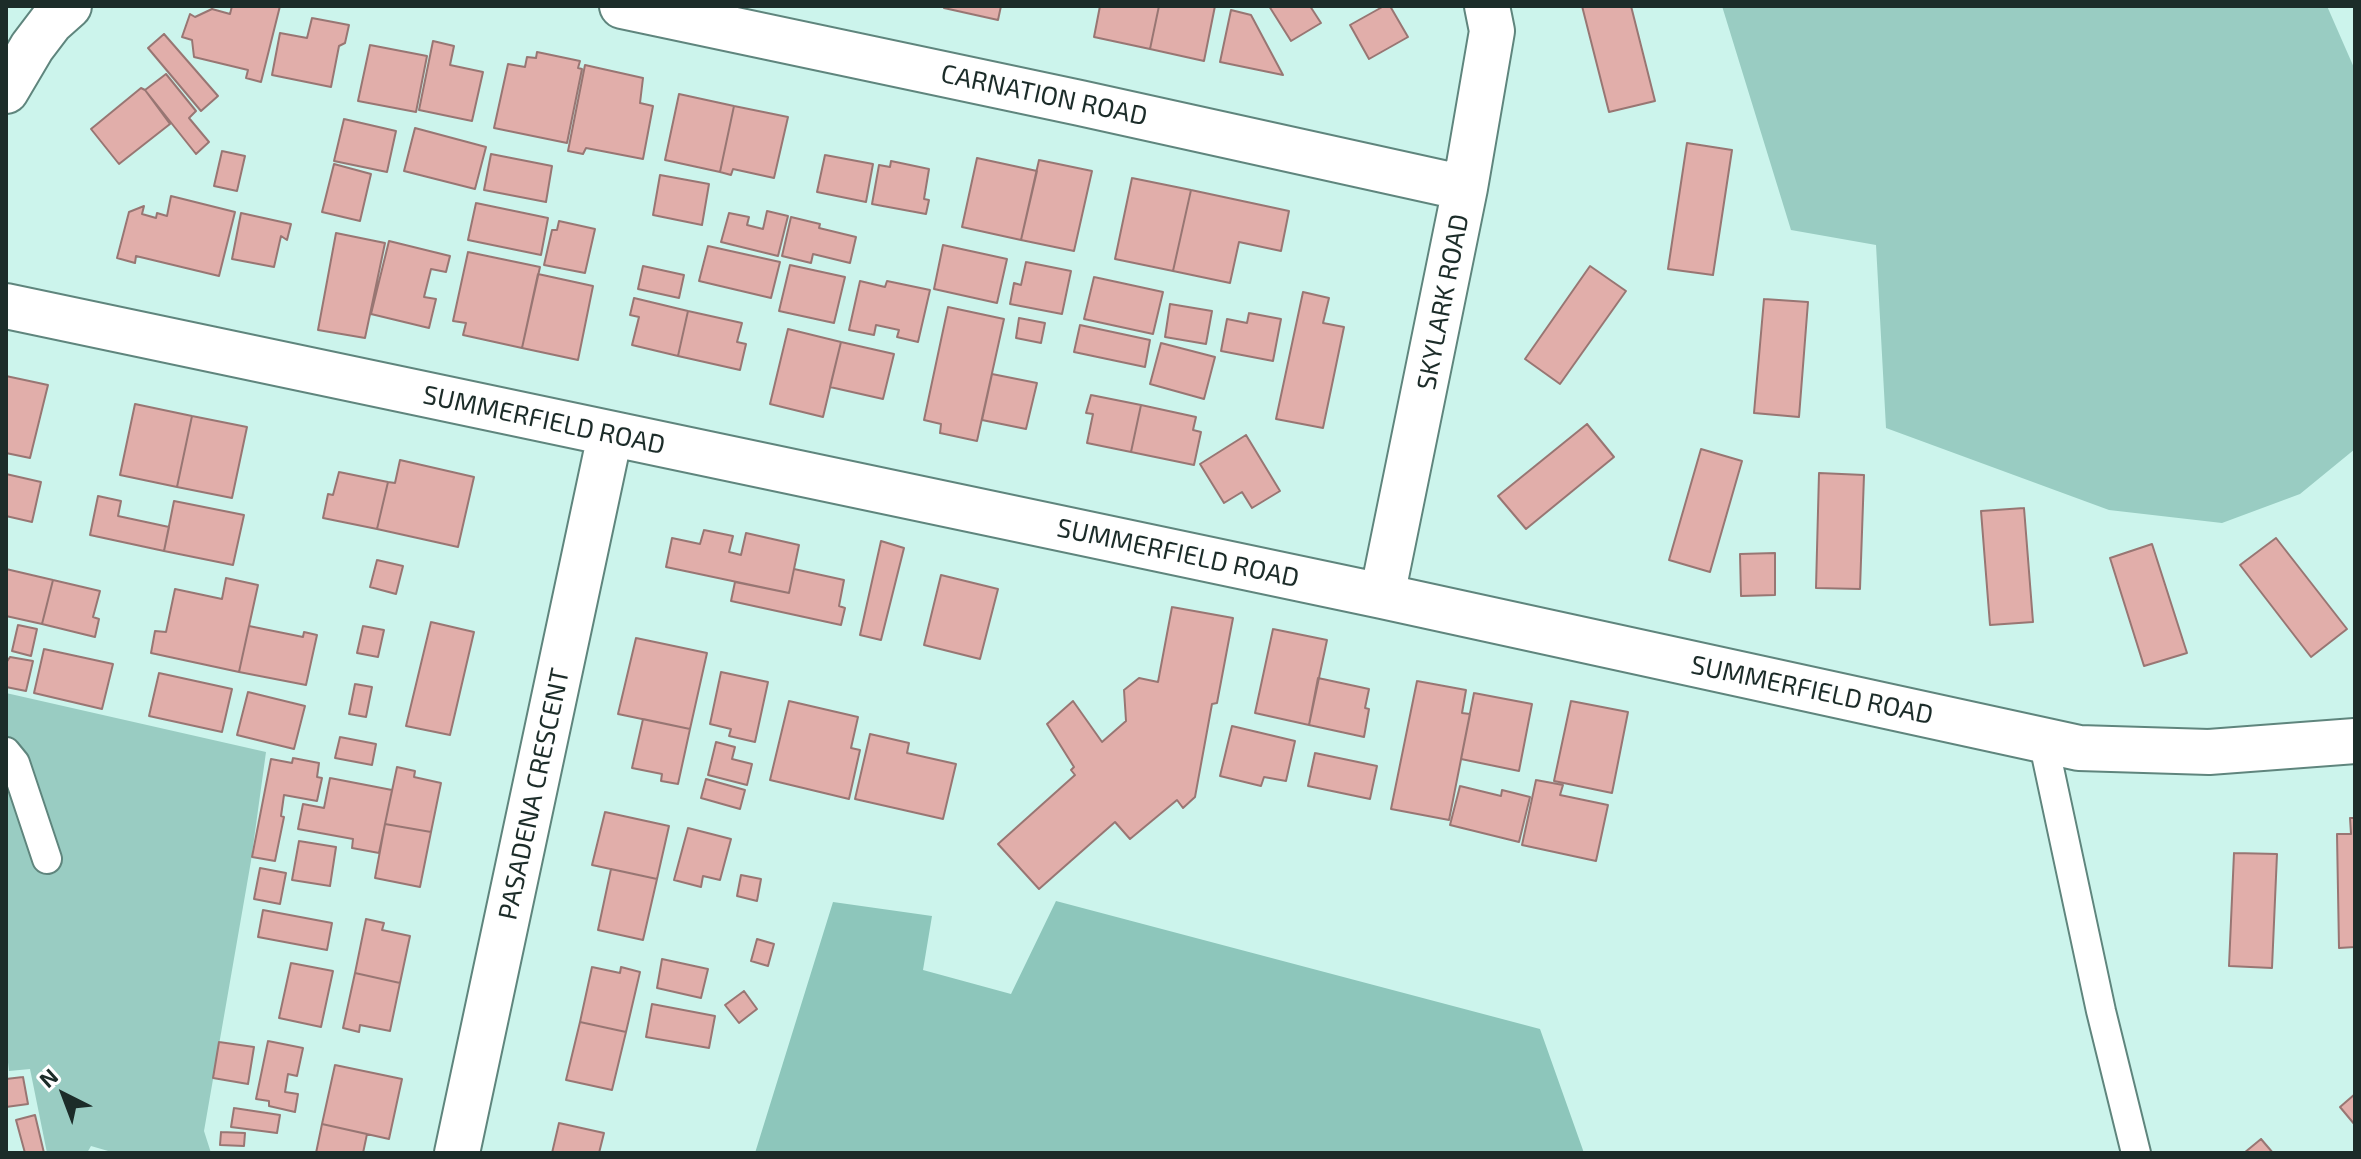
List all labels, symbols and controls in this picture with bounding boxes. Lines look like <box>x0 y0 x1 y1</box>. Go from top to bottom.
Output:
street label: CARNATION ROAD <box>938 58 1150 132</box>
street label: SKYLARK ROAD <box>1411 212 1475 392</box>
street label: SUMMERFIELD ROAD <box>420 379 668 461</box>
street label: SUMMERFIELD ROAD <box>1054 512 1302 594</box>
street label: SUMMERFIELD ROAD <box>1688 649 1936 731</box>
street label: PASADENA CRESCENT <box>492 665 576 923</box>
north arrow <box>24 1055 104 1135</box>
text: N <box>33 1062 63 1092</box>

